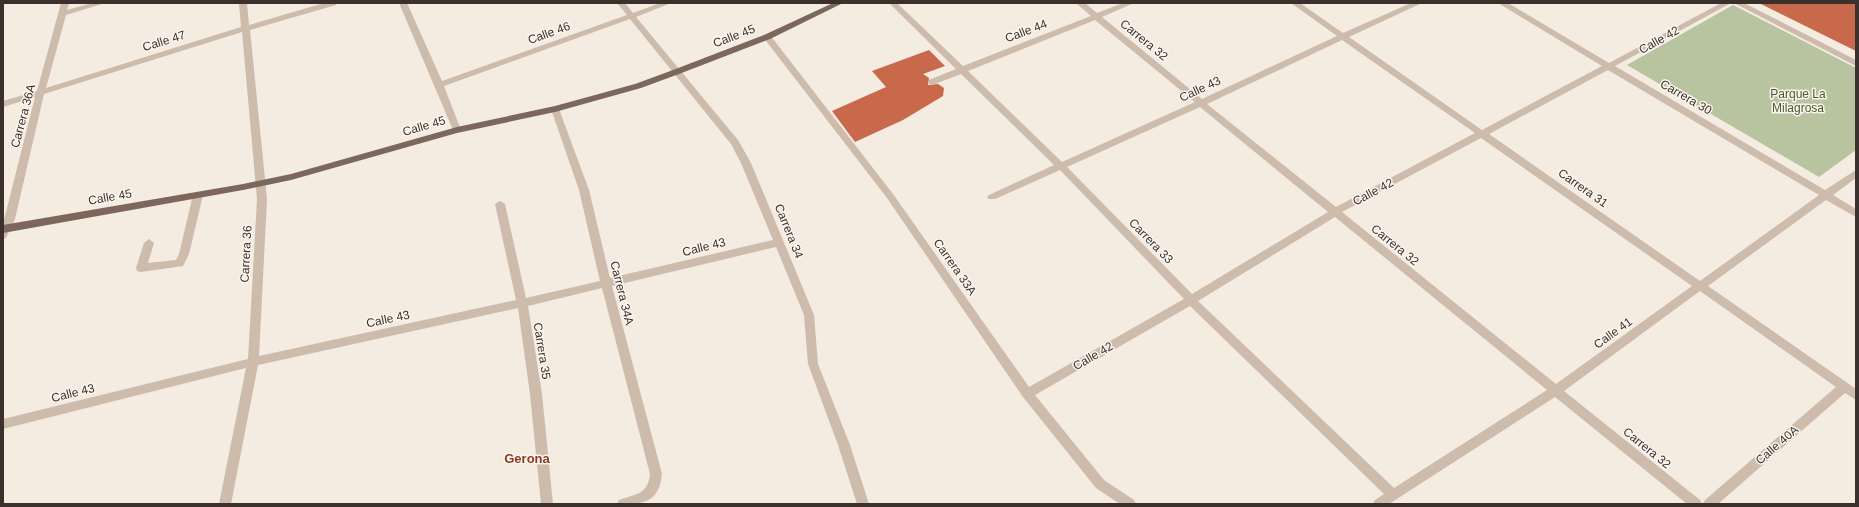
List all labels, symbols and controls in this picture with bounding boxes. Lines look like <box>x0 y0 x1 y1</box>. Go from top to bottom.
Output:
street label: Calle 44 <box>1003 16 1049 45</box>
street label: Carrera 32 <box>1117 17 1171 64</box>
street label: Calle 46 <box>526 19 572 47</box>
street label: Calle 45 <box>711 21 757 50</box>
street label: Calle 42 <box>1636 23 1682 57</box>
street label: Calle 47 <box>141 28 187 54</box>
street label: Calle 43 <box>1177 73 1223 105</box>
street label: Carrera 30 <box>1658 77 1715 118</box>
street label: Carrera 36A <box>8 83 38 149</box>
park label: Parque La Milagrosa <box>1770 87 1826 115</box>
street label: Calle 45 <box>401 113 447 139</box>
street label: Carrera 31 <box>1555 166 1611 210</box>
street label: Calle 42 <box>1350 175 1396 209</box>
street label: Calle 45 <box>87 186 133 208</box>
street label: Carrera 34 <box>772 202 806 261</box>
street label: Carrera 33 <box>1126 216 1176 267</box>
street label: Carrera 32 <box>1368 222 1422 269</box>
street label: Carrera 36 <box>238 225 255 283</box>
street label: Calle 43 <box>681 235 727 259</box>
street label: Carrera 33A <box>931 236 979 298</box>
street label: Carrera 34A <box>607 260 637 326</box>
street label: Calle 43 <box>365 308 411 330</box>
street label: Calle 41 <box>1591 314 1635 352</box>
street label: Carrera 35 <box>531 322 553 381</box>
street label: Calle 42 <box>1070 339 1116 373</box>
street label: Calle 43 <box>50 381 96 405</box>
street label: Calle 40A <box>1753 423 1801 467</box>
street label: Carrera 32 <box>1620 425 1674 472</box>
district label: Gerona <box>504 451 551 466</box>

